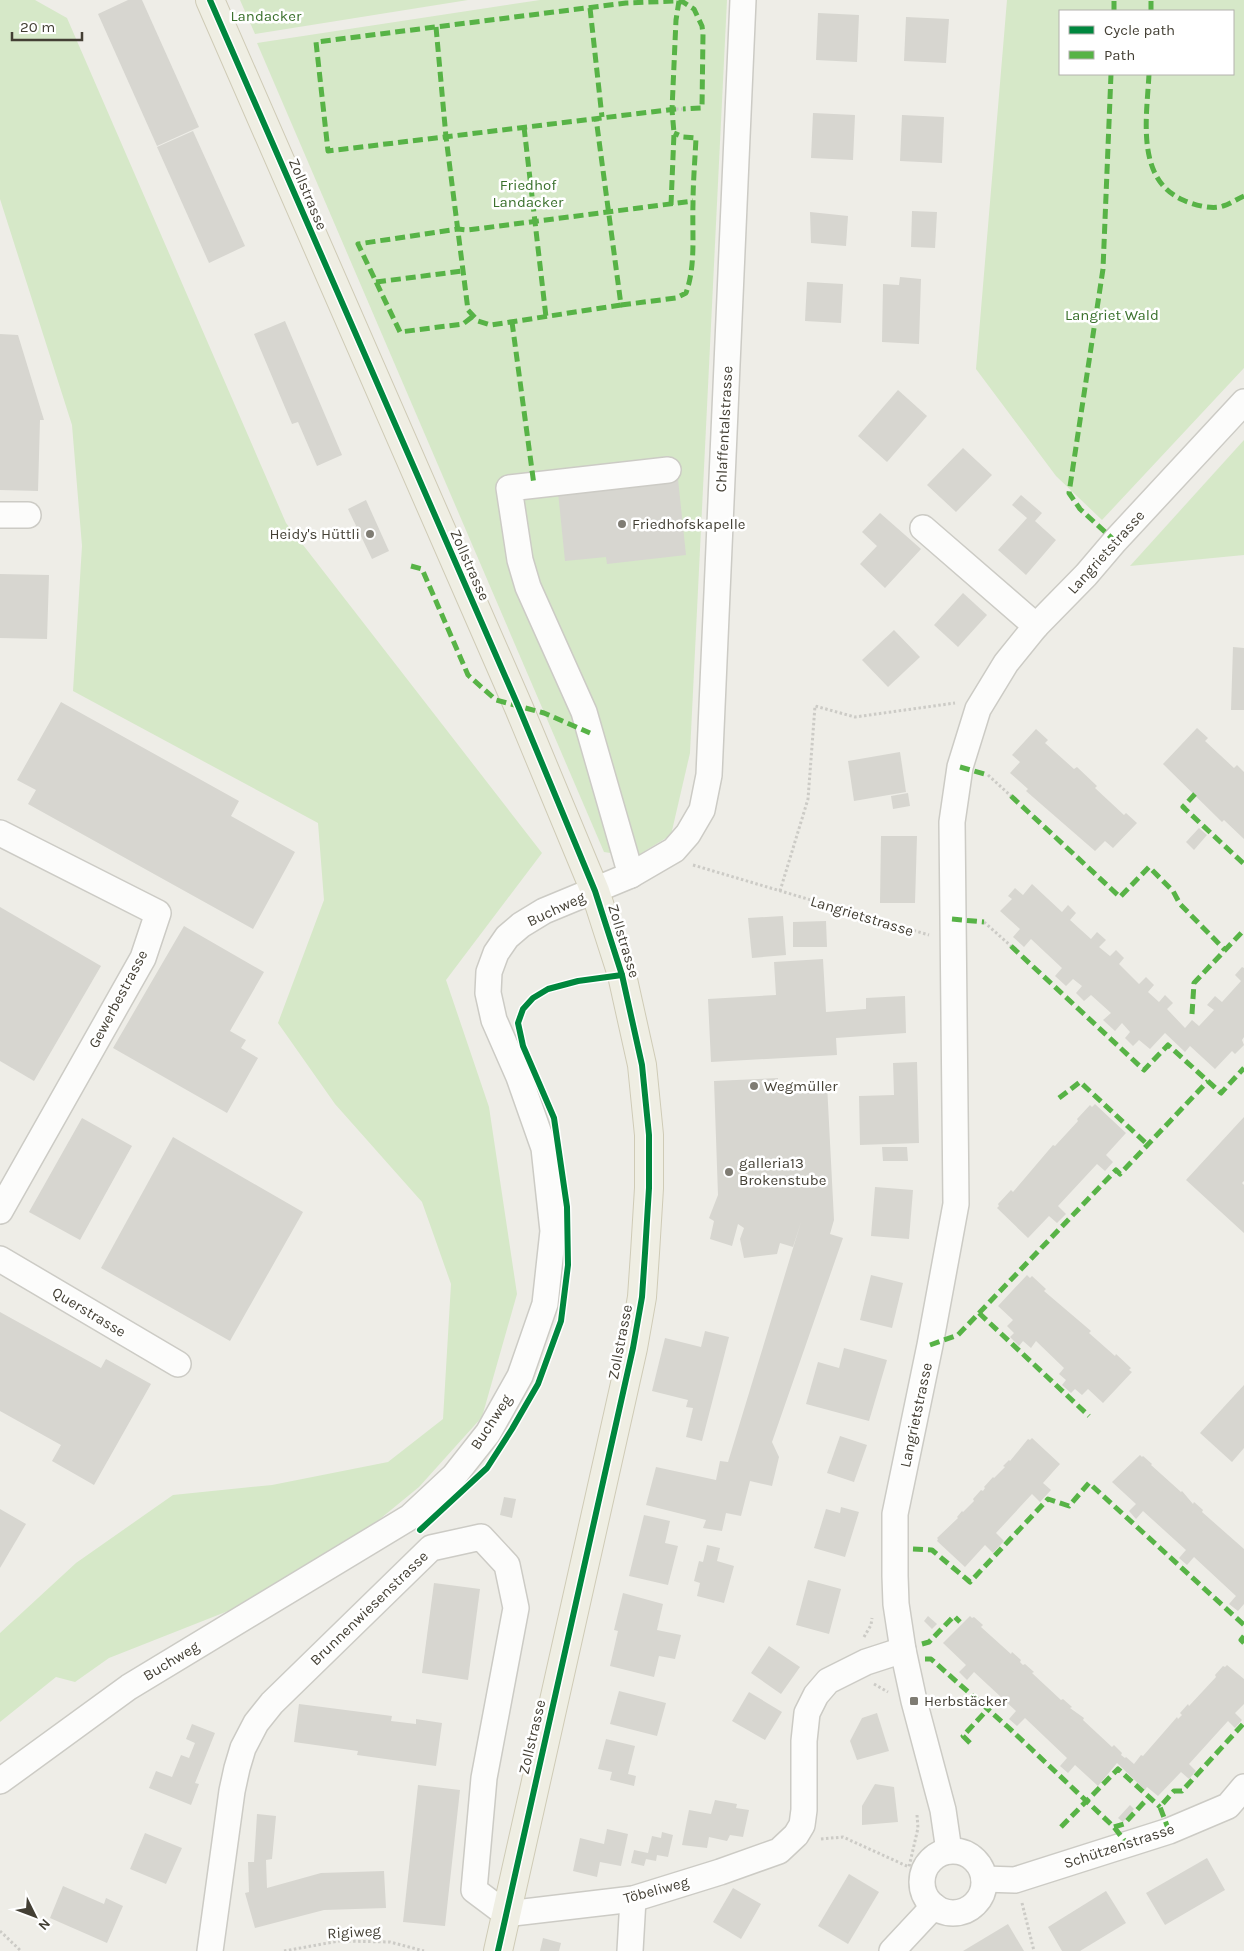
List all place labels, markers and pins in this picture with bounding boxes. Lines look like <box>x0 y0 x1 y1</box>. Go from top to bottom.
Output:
place label: Friedhofskapelle <box>632 515 746 533</box>
marker: Friedhofskapelle <box>616 518 628 530</box>
place label: Heidy's Hüttli <box>269 525 360 543</box>
marker: Heidy's Hüttli <box>364 528 376 540</box>
place label: Wegmüller <box>764 1077 838 1095</box>
marker: Wegmüller <box>748 1080 760 1092</box>
place label: galleria13 Brokenstube <box>739 1154 826 1189</box>
marker: galleria13 Brokenstube <box>723 1166 735 1178</box>
place label: Herbstäcker <box>924 1692 1008 1710</box>
marker: Herbstäcker <box>908 1695 920 1707</box>

